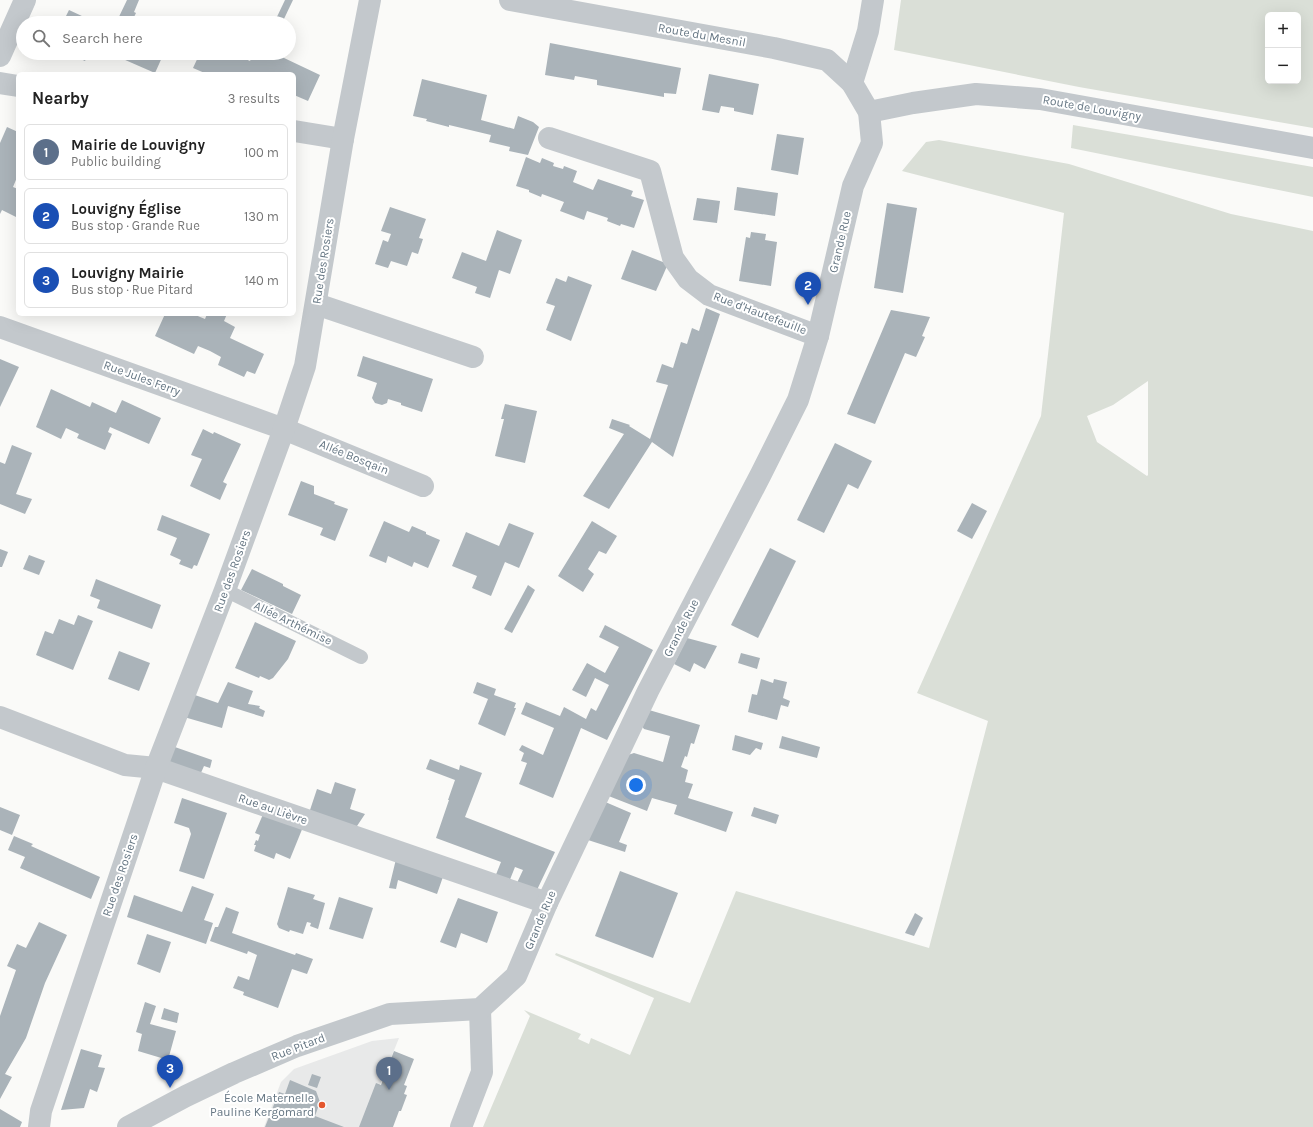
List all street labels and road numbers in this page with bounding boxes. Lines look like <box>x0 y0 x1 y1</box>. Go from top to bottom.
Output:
street label: Route du Mesnil <box>657 20 747 50</box>
street label: Route de Louvigny <box>1042 92 1143 124</box>
street label: Grande Rue <box>826 210 854 274</box>
street label: Rue des Rosiers <box>309 217 337 305</box>
street label: Rue d'Hautefeuille <box>711 289 809 337</box>
street label: Rue Jules Ferry <box>102 358 183 399</box>
street label: Allée Bosqain <box>317 437 391 477</box>
street label: Rue des Rosiers <box>211 528 253 614</box>
street label: Grande Rue <box>661 597 701 659</box>
street label: Allée Arthémise <box>252 598 334 648</box>
street label: Rue au Lièvre <box>237 791 309 827</box>
street label: Rue des Rosiers <box>99 832 141 918</box>
street label: Grande Rue <box>521 888 559 952</box>
street label: Rue Pitard <box>269 1030 327 1064</box>

